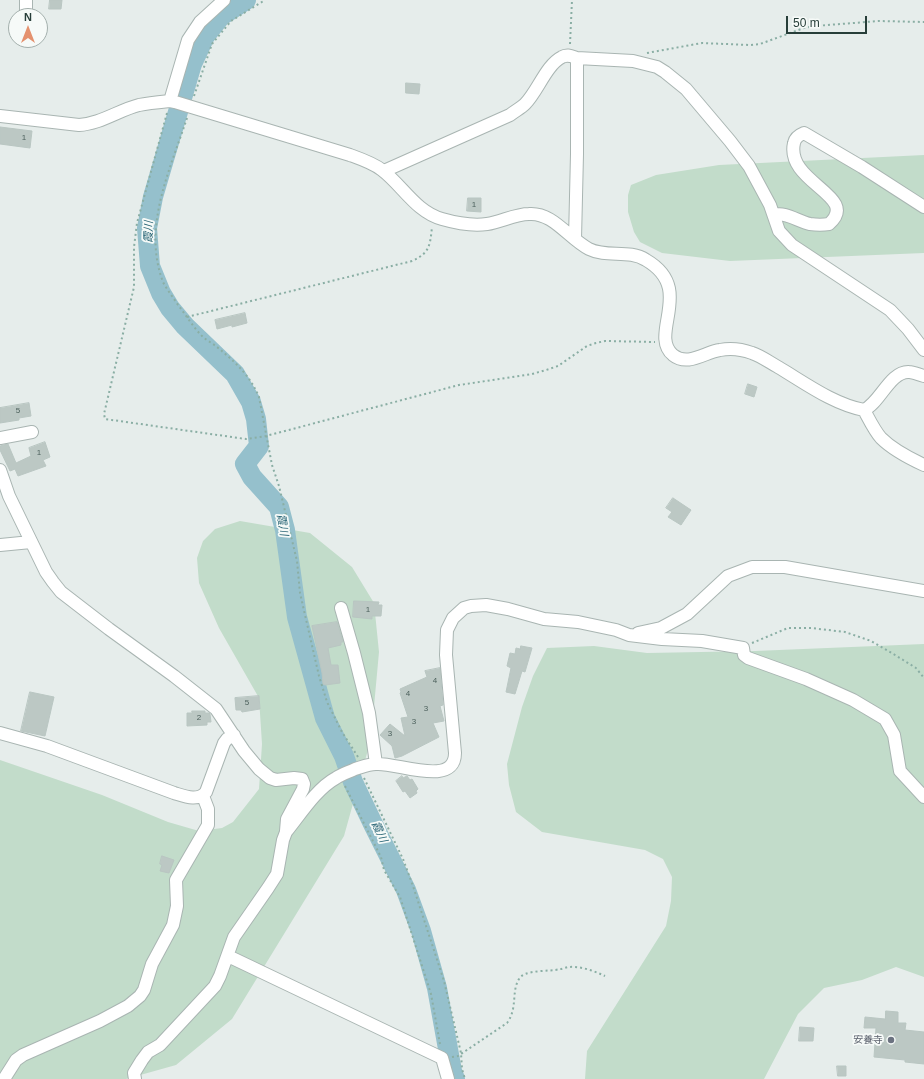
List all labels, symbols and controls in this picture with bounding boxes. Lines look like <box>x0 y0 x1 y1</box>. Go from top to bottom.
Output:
north arrow <box>8 8 48 48</box>
scale bar <box>788 8 869 34</box>
text: N <box>24 11 32 23</box>
text: 50 m <box>793 16 820 30</box>
house number: 1 <box>22 133 26 143</box>
house number: 1 <box>472 200 476 210</box>
water label: 霞川 <box>142 221 156 243</box>
house number: 5 <box>16 406 20 416</box>
house number: 1 <box>37 448 41 458</box>
water label: 霞川 <box>274 513 290 537</box>
house number: 1 <box>366 605 370 615</box>
house number: 4 <box>433 676 437 686</box>
house number: 4 <box>406 689 410 699</box>
house number: 5 <box>245 698 249 708</box>
house number: 3 <box>424 704 428 714</box>
house number: 2 <box>197 713 201 723</box>
house number: 3 <box>412 717 416 727</box>
house number: 3 <box>388 729 392 739</box>
water label: 霞川 <box>368 819 390 845</box>
place label: 安養寺 <box>853 1034 883 1046</box>
marker: 安養寺 <box>886 1035 896 1045</box>

